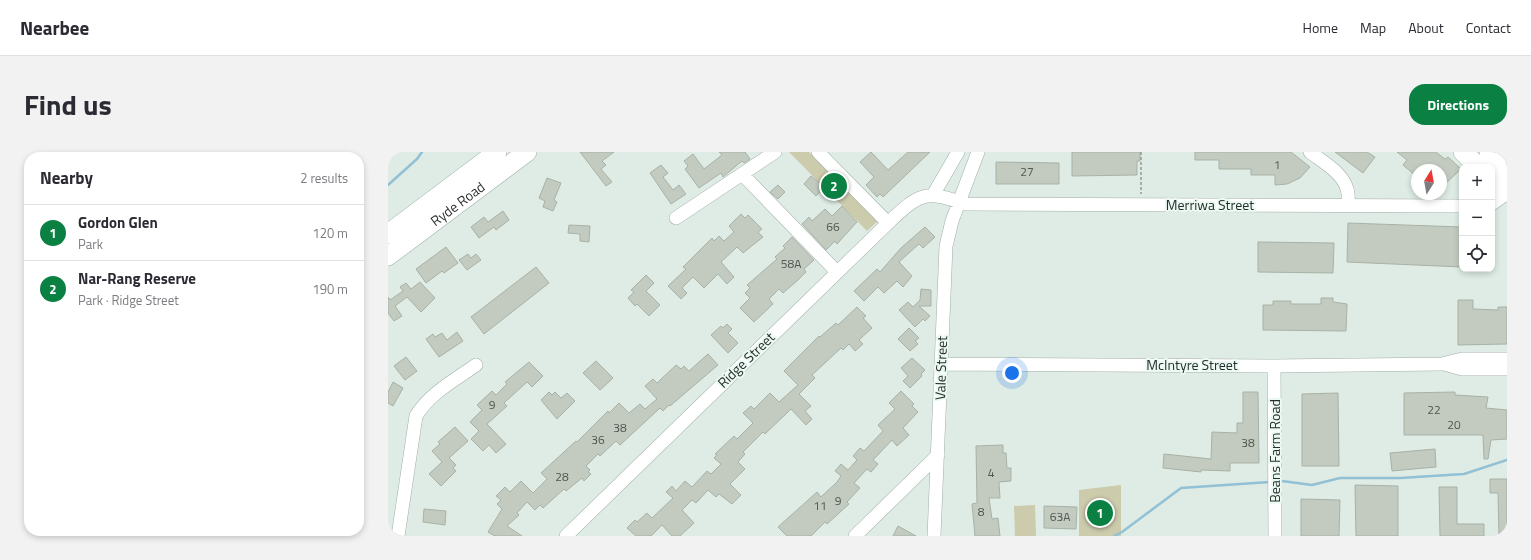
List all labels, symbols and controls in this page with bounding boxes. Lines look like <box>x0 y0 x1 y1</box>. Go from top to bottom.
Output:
text: Nearbee <box>20 13 89 42</box>
text: Home <box>1303 17 1338 38</box>
text: Map <box>1360 17 1386 38</box>
text: About <box>1408 17 1444 38</box>
text: Contact <box>1466 17 1511 38</box>
text: Find us <box>24 83 112 126</box>
button: Directions <box>1409 84 1507 125</box>
house number: 1 <box>1274 155 1280 174</box>
house number: 27 <box>1020 162 1034 181</box>
north arrow <box>1411 164 1447 200</box>
map controls <box>1459 164 1495 272</box>
button: + <box>1459 164 1495 200</box>
text: Nearby <box>40 165 93 191</box>
text: 2 results <box>300 168 348 188</box>
pin: 2 <box>821 171 847 201</box>
street label: Ryde Road <box>426 176 489 231</box>
street label: Merriwa Street <box>1166 194 1254 215</box>
button: − <box>1459 200 1495 236</box>
text: Gordon Glen <box>78 211 158 234</box>
house number: 66 <box>826 217 840 236</box>
text: 1 <box>49 223 57 243</box>
text: 120 m <box>312 223 348 243</box>
text: Park <box>78 234 103 254</box>
button: locate <box>1459 236 1495 272</box>
house number: 58A <box>781 254 801 273</box>
text: Nar-Rang Reserve <box>78 267 196 290</box>
text: 2 <box>49 279 57 299</box>
text: 190 m <box>312 279 348 299</box>
text: Park · Ridge Street <box>78 290 179 310</box>
street label: Ridge Street <box>712 327 779 392</box>
street label: Vale Street <box>929 335 952 400</box>
street label: McIntyre Street <box>1146 354 1238 375</box>
your location <box>1002 363 1022 383</box>
house number: 9 <box>489 395 496 414</box>
street label: Beans Farm Road <box>1264 399 1285 503</box>
house number: 22 <box>1427 400 1441 419</box>
house number: 20 <box>1447 415 1461 434</box>
house number: 38 <box>613 418 627 437</box>
house number: 36 <box>591 430 605 449</box>
house number: 38 <box>1241 433 1255 452</box>
house number: 4 <box>988 463 995 482</box>
house number: 28 <box>555 467 569 486</box>
house number: 9 <box>835 491 842 510</box>
house number: 11 <box>813 496 827 515</box>
pin: 1 <box>1087 498 1113 528</box>
house number: 8 <box>978 502 985 521</box>
house number: 63A <box>1050 507 1070 526</box>

